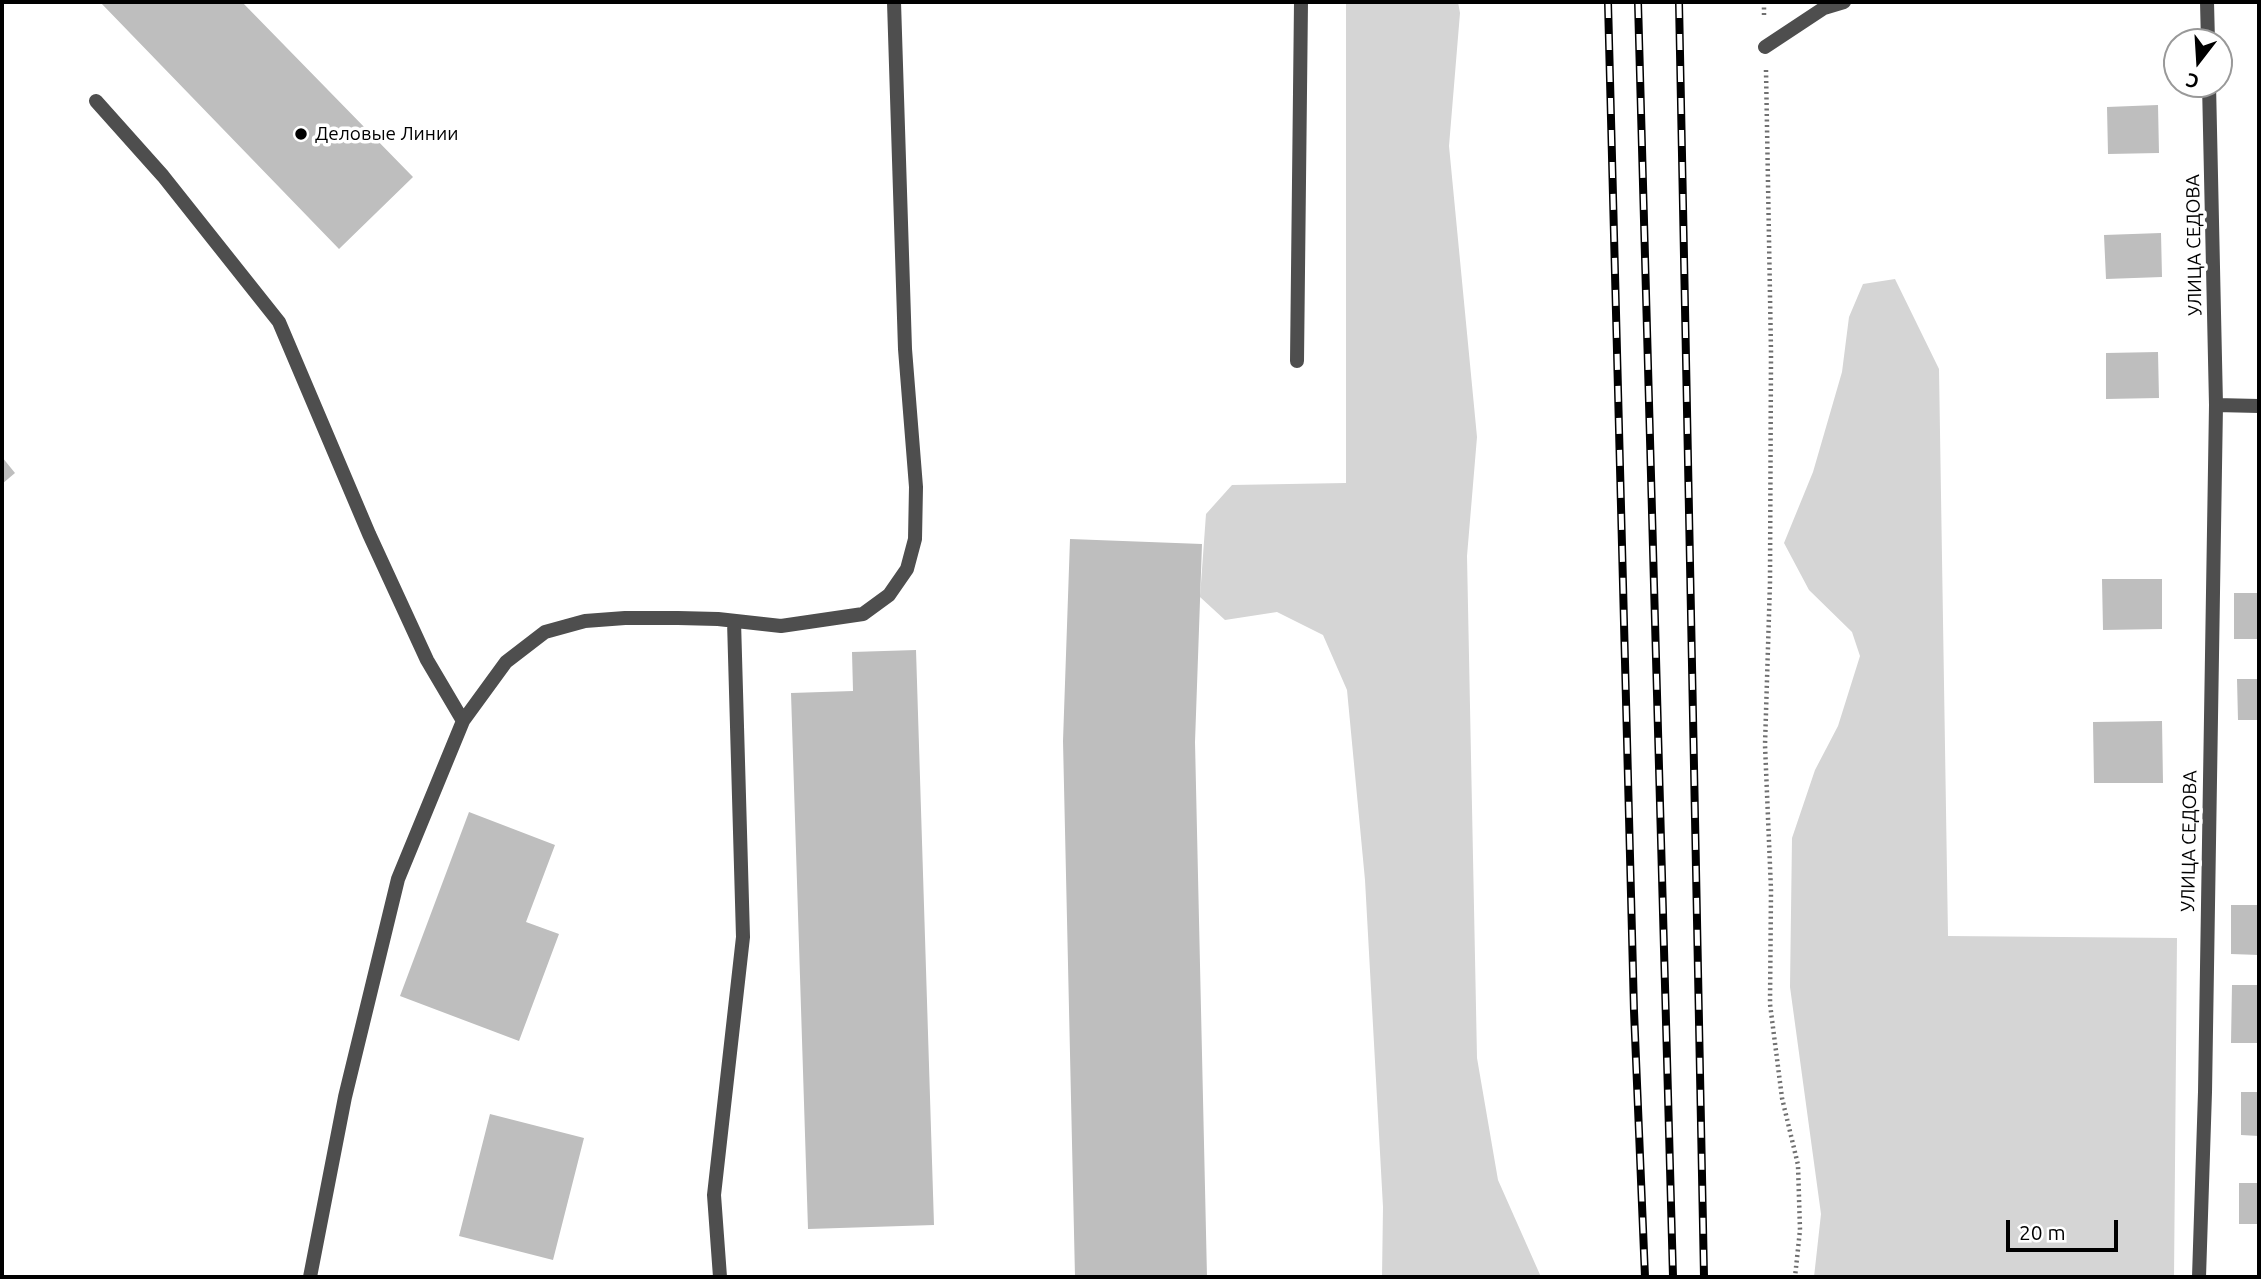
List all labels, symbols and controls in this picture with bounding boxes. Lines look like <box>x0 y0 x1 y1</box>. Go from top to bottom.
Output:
north arrow <box>2163 28 2233 98</box>
text: С <box>2183 69 2201 93</box>
place label: Деловые Линии <box>315 123 458 145</box>
marker: Деловые Линии <box>293 126 309 142</box>
street label: УЛИЦА СЕДОВА <box>2181 174 2207 316</box>
street label: УЛИЦА СЕДОВА <box>2176 770 2202 912</box>
scale bar <box>2009 1206 2121 1250</box>
text: 20 m <box>2019 1220 2066 1244</box>

